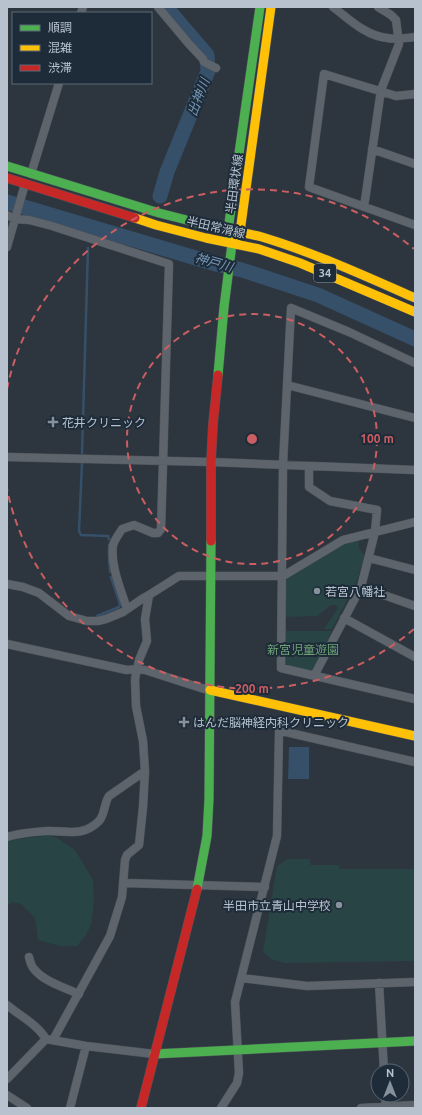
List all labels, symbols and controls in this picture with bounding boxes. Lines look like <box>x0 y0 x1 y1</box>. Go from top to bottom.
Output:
legend <box>12 12 152 84</box>
text: 順調 <box>48 21 72 34</box>
text: 混雑 <box>48 41 72 54</box>
text: 渋滞 <box>48 61 72 74</box>
water label: 出神川 <box>184 74 212 118</box>
street label: 半田環状線 <box>223 153 245 215</box>
street label: 半田常滑線 <box>185 214 247 240</box>
water label: 神戸川 <box>193 250 237 275</box>
road number: 34 <box>314 264 336 282</box>
marker: 花井クリニック <box>47 416 59 428</box>
place label: 花井クリニック <box>62 416 146 429</box>
centre of rings <box>245 432 259 446</box>
text: 100 m <box>360 432 394 445</box>
place label: 若宮八幡社 <box>325 585 385 598</box>
marker: 若宮八幡社 <box>312 586 322 596</box>
park label: 新宮児童遊園 <box>267 643 339 656</box>
text: 200 m <box>235 682 269 695</box>
marker: はんだ脳神経内科クリニック <box>178 716 190 728</box>
place label: はんだ脳神経内科クリニック <box>193 716 349 729</box>
place label: 半田市立青山中学校 <box>223 899 331 912</box>
marker: 半田市立青山中学校 <box>334 900 344 910</box>
north arrow <box>370 1063 410 1103</box>
text: N <box>386 1067 394 1079</box>

